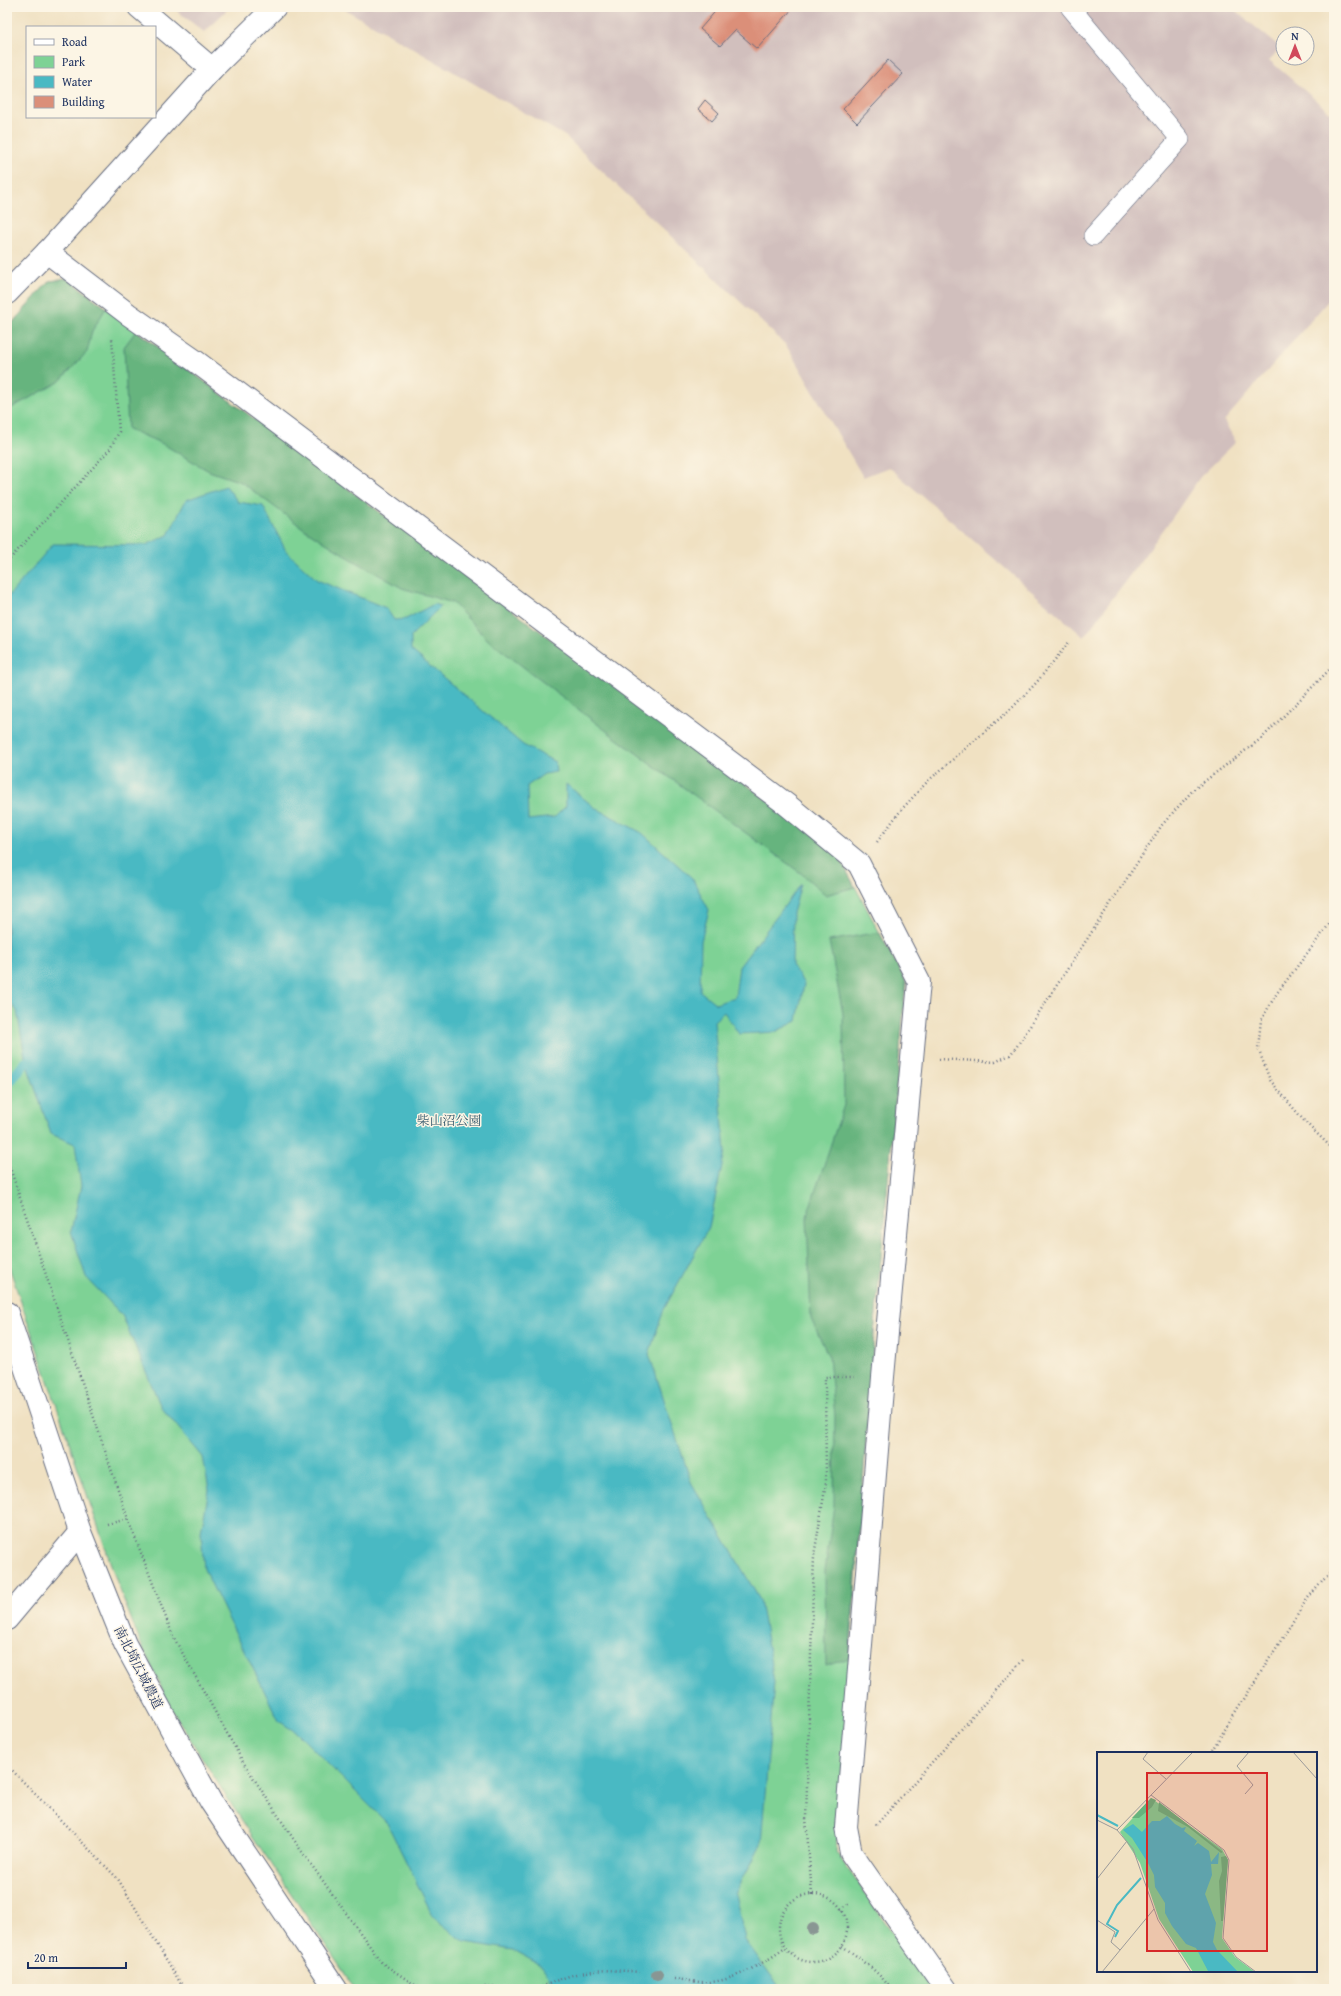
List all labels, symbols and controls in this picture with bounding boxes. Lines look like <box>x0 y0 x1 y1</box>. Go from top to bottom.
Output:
legend <box>26 26 156 118</box>
north arrow <box>1275 26 1315 66</box>
text: N <box>1291 28 1299 44</box>
text: Road <box>62 33 88 50</box>
text: Park <box>62 53 86 70</box>
text: Water <box>62 73 92 90</box>
text: Building <box>62 93 105 110</box>
park label: 柴山沼公園 <box>416 1111 482 1130</box>
street label: 南北埼広域農道 <box>109 1622 168 1712</box>
inset map <box>1097 1752 1317 1972</box>
scale bar <box>28 1944 126 1970</box>
text: 20 m <box>34 1949 58 1966</box>

